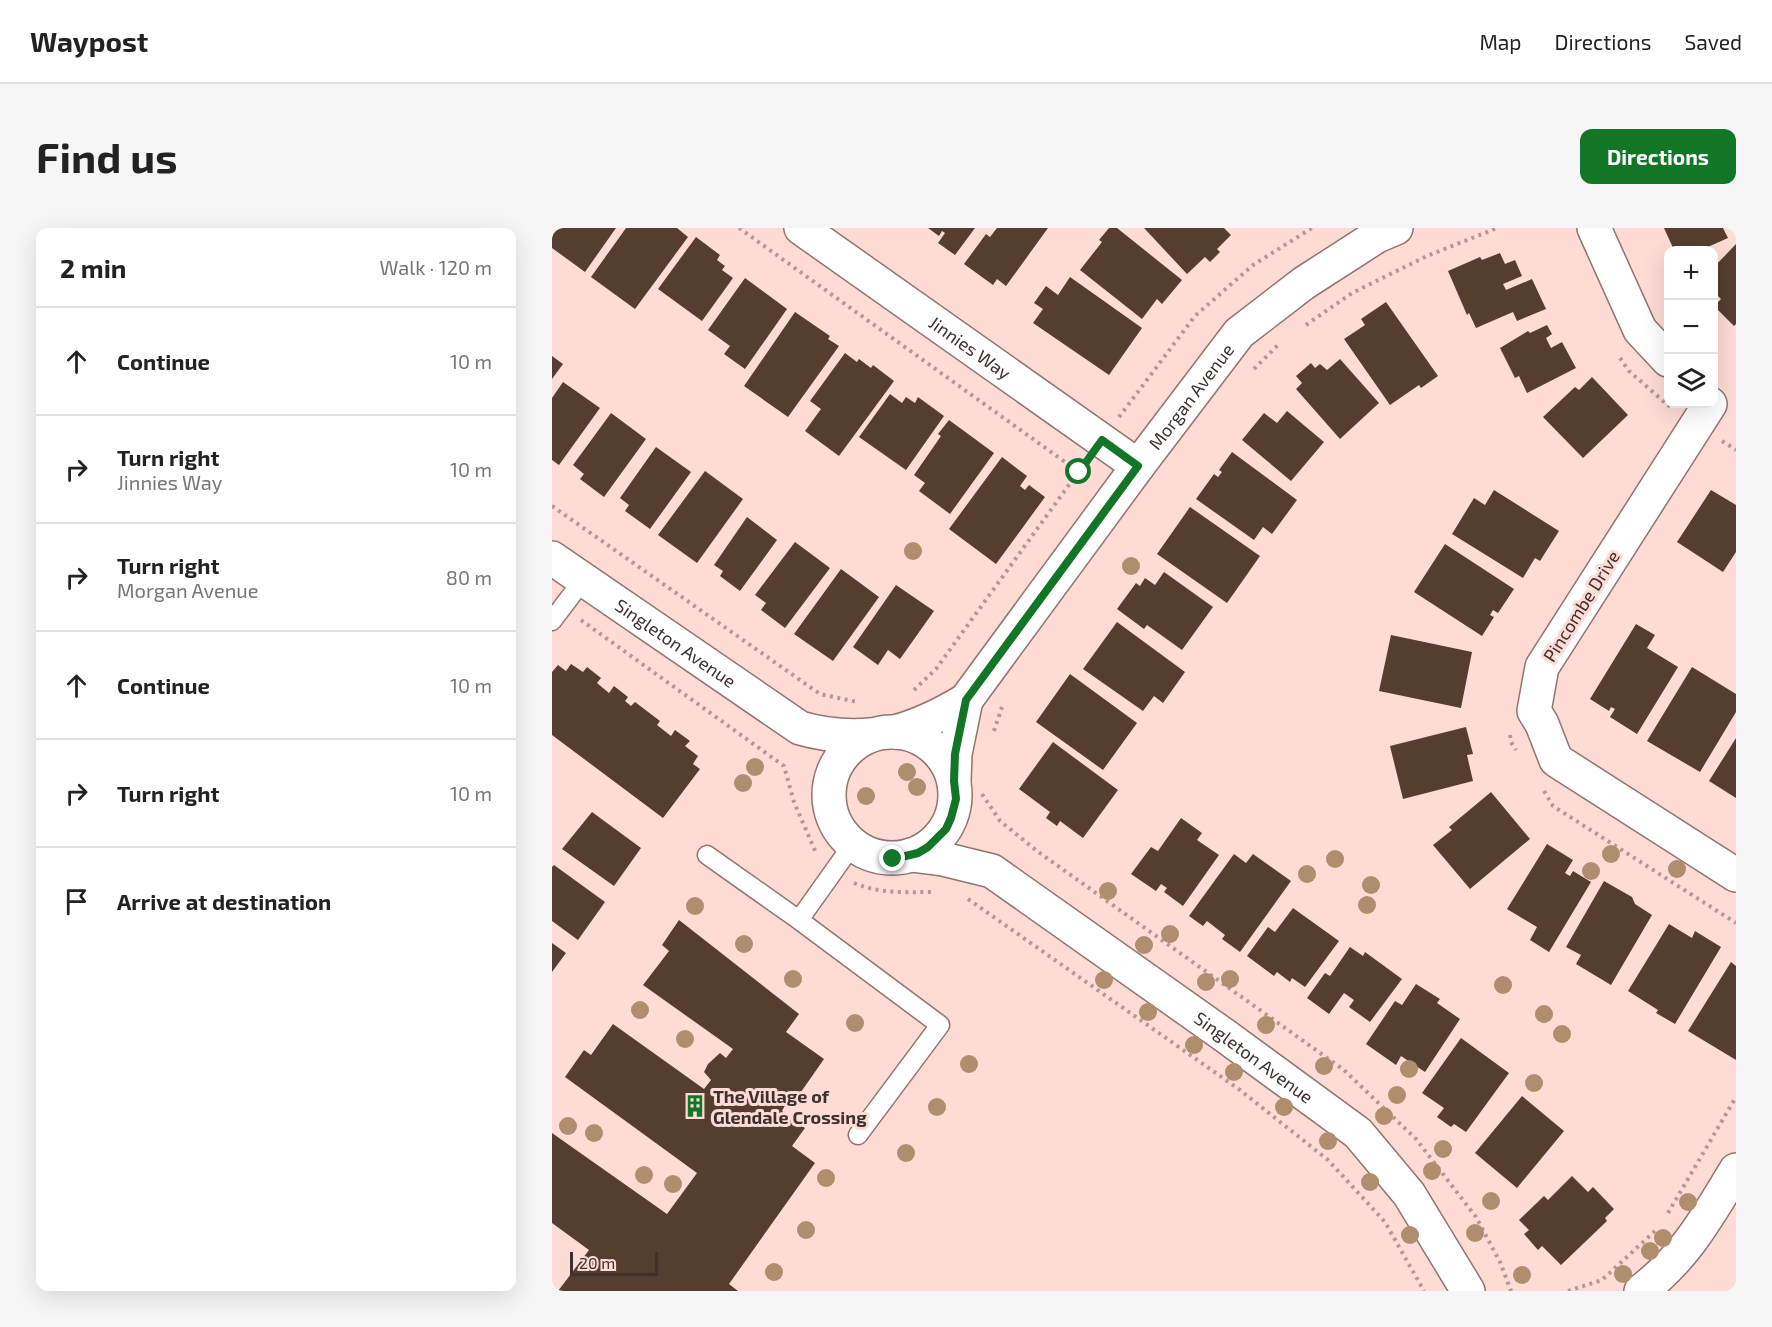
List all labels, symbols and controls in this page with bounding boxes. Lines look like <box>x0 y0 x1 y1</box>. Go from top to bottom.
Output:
text: Waypost <box>30 24 148 58</box>
text: Map <box>1479 29 1522 54</box>
text: Directions <box>1555 29 1651 54</box>
text: Saved <box>1684 29 1742 54</box>
button: Directions <box>1580 129 1736 184</box>
text: Find us <box>36 131 178 181</box>
map controls <box>1664 246 1718 408</box>
button: + <box>1664 246 1718 300</box>
text: 2 min <box>60 252 126 283</box>
text: Walk · 120 m <box>380 255 492 279</box>
button: − <box>1664 300 1718 354</box>
street label: Jinnies Way <box>925 311 1016 384</box>
street label: Morgan Avenue <box>1144 339 1238 454</box>
icon: ahead <box>60 345 93 378</box>
text: Continue <box>117 348 210 374</box>
text: 10 m <box>450 349 492 373</box>
button: layers <box>1664 354 1718 408</box>
text: Turn right <box>117 444 219 470</box>
icon: right <box>60 453 93 486</box>
text: 10 m <box>450 457 492 481</box>
route start <box>1065 458 1091 484</box>
text: Jinnies Way <box>117 470 222 494</box>
street label: Pincombe Drive <box>1538 546 1624 666</box>
text: Turn right <box>117 552 219 578</box>
icon: right <box>60 561 93 594</box>
text: 80 m <box>446 565 492 589</box>
text: Morgan Avenue <box>117 578 259 602</box>
street label: Singleton Avenue <box>611 594 740 692</box>
icon: ahead <box>60 669 93 702</box>
text: Continue <box>117 672 210 698</box>
text: 10 m <box>450 673 492 697</box>
icon: right <box>60 777 93 810</box>
text: Turn right <box>117 780 219 806</box>
text: 10 m <box>450 781 492 805</box>
route end <box>879 845 905 871</box>
icon: arrive <box>60 885 93 918</box>
text: Arrive at destination <box>117 888 331 914</box>
street label: Singleton Avenue <box>1190 1007 1318 1108</box>
place label: The Village of Glendale Crossing <box>713 1085 867 1128</box>
building icon: The Village of Glendale Crossing <box>682 1093 708 1119</box>
scale bar <box>570 1249 658 1276</box>
text: 20 m <box>579 1253 615 1272</box>

